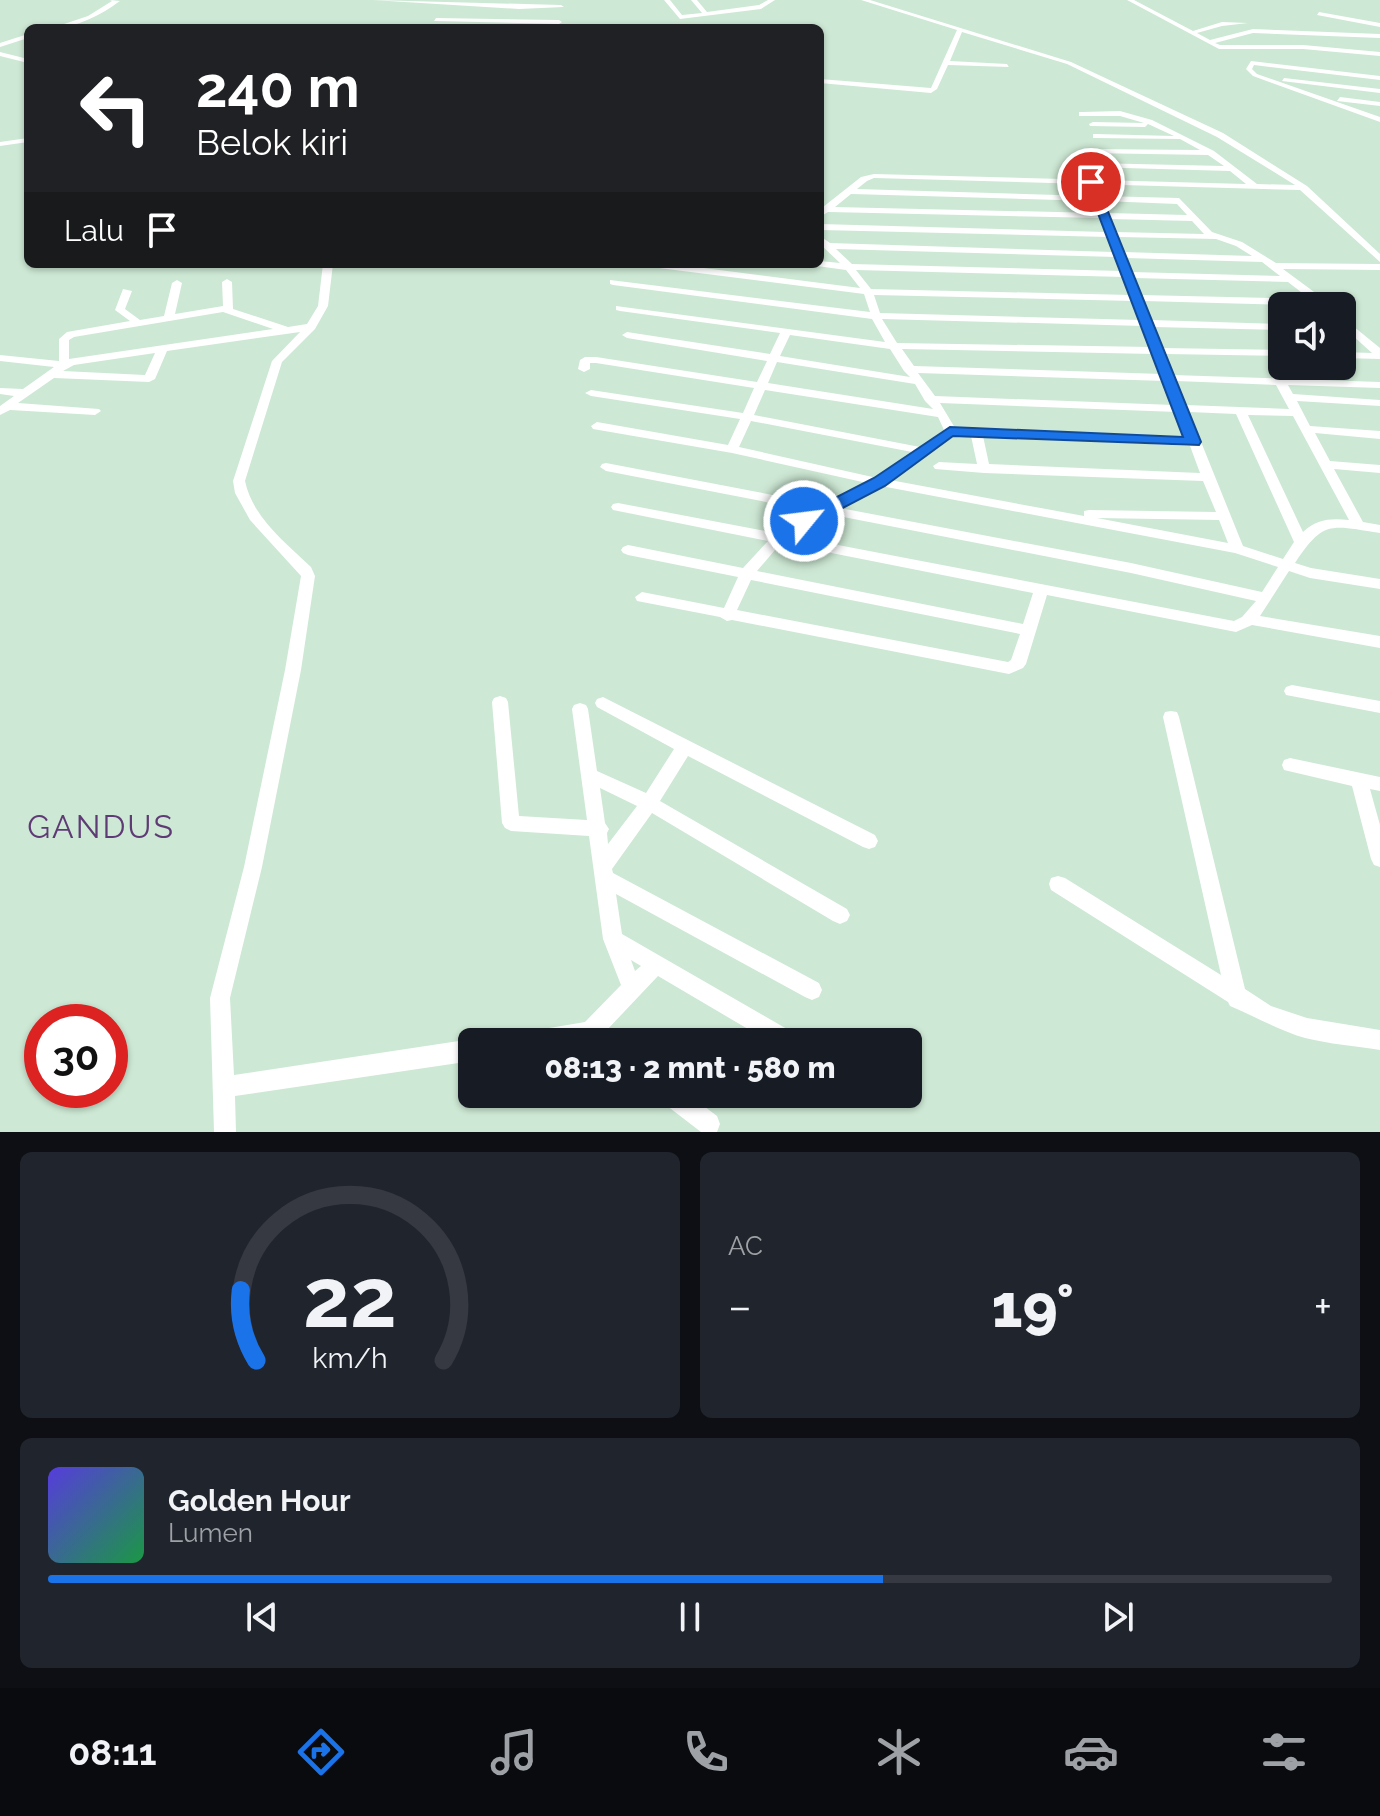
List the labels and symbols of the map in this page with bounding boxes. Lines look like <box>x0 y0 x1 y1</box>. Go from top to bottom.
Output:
pin <box>1057 148 1125 216</box>
position arrow <box>762 479 846 563</box>
district label: GANDUS <box>27 808 175 845</box>
speed limit sign: 30 <box>24 1004 128 1108</box>

